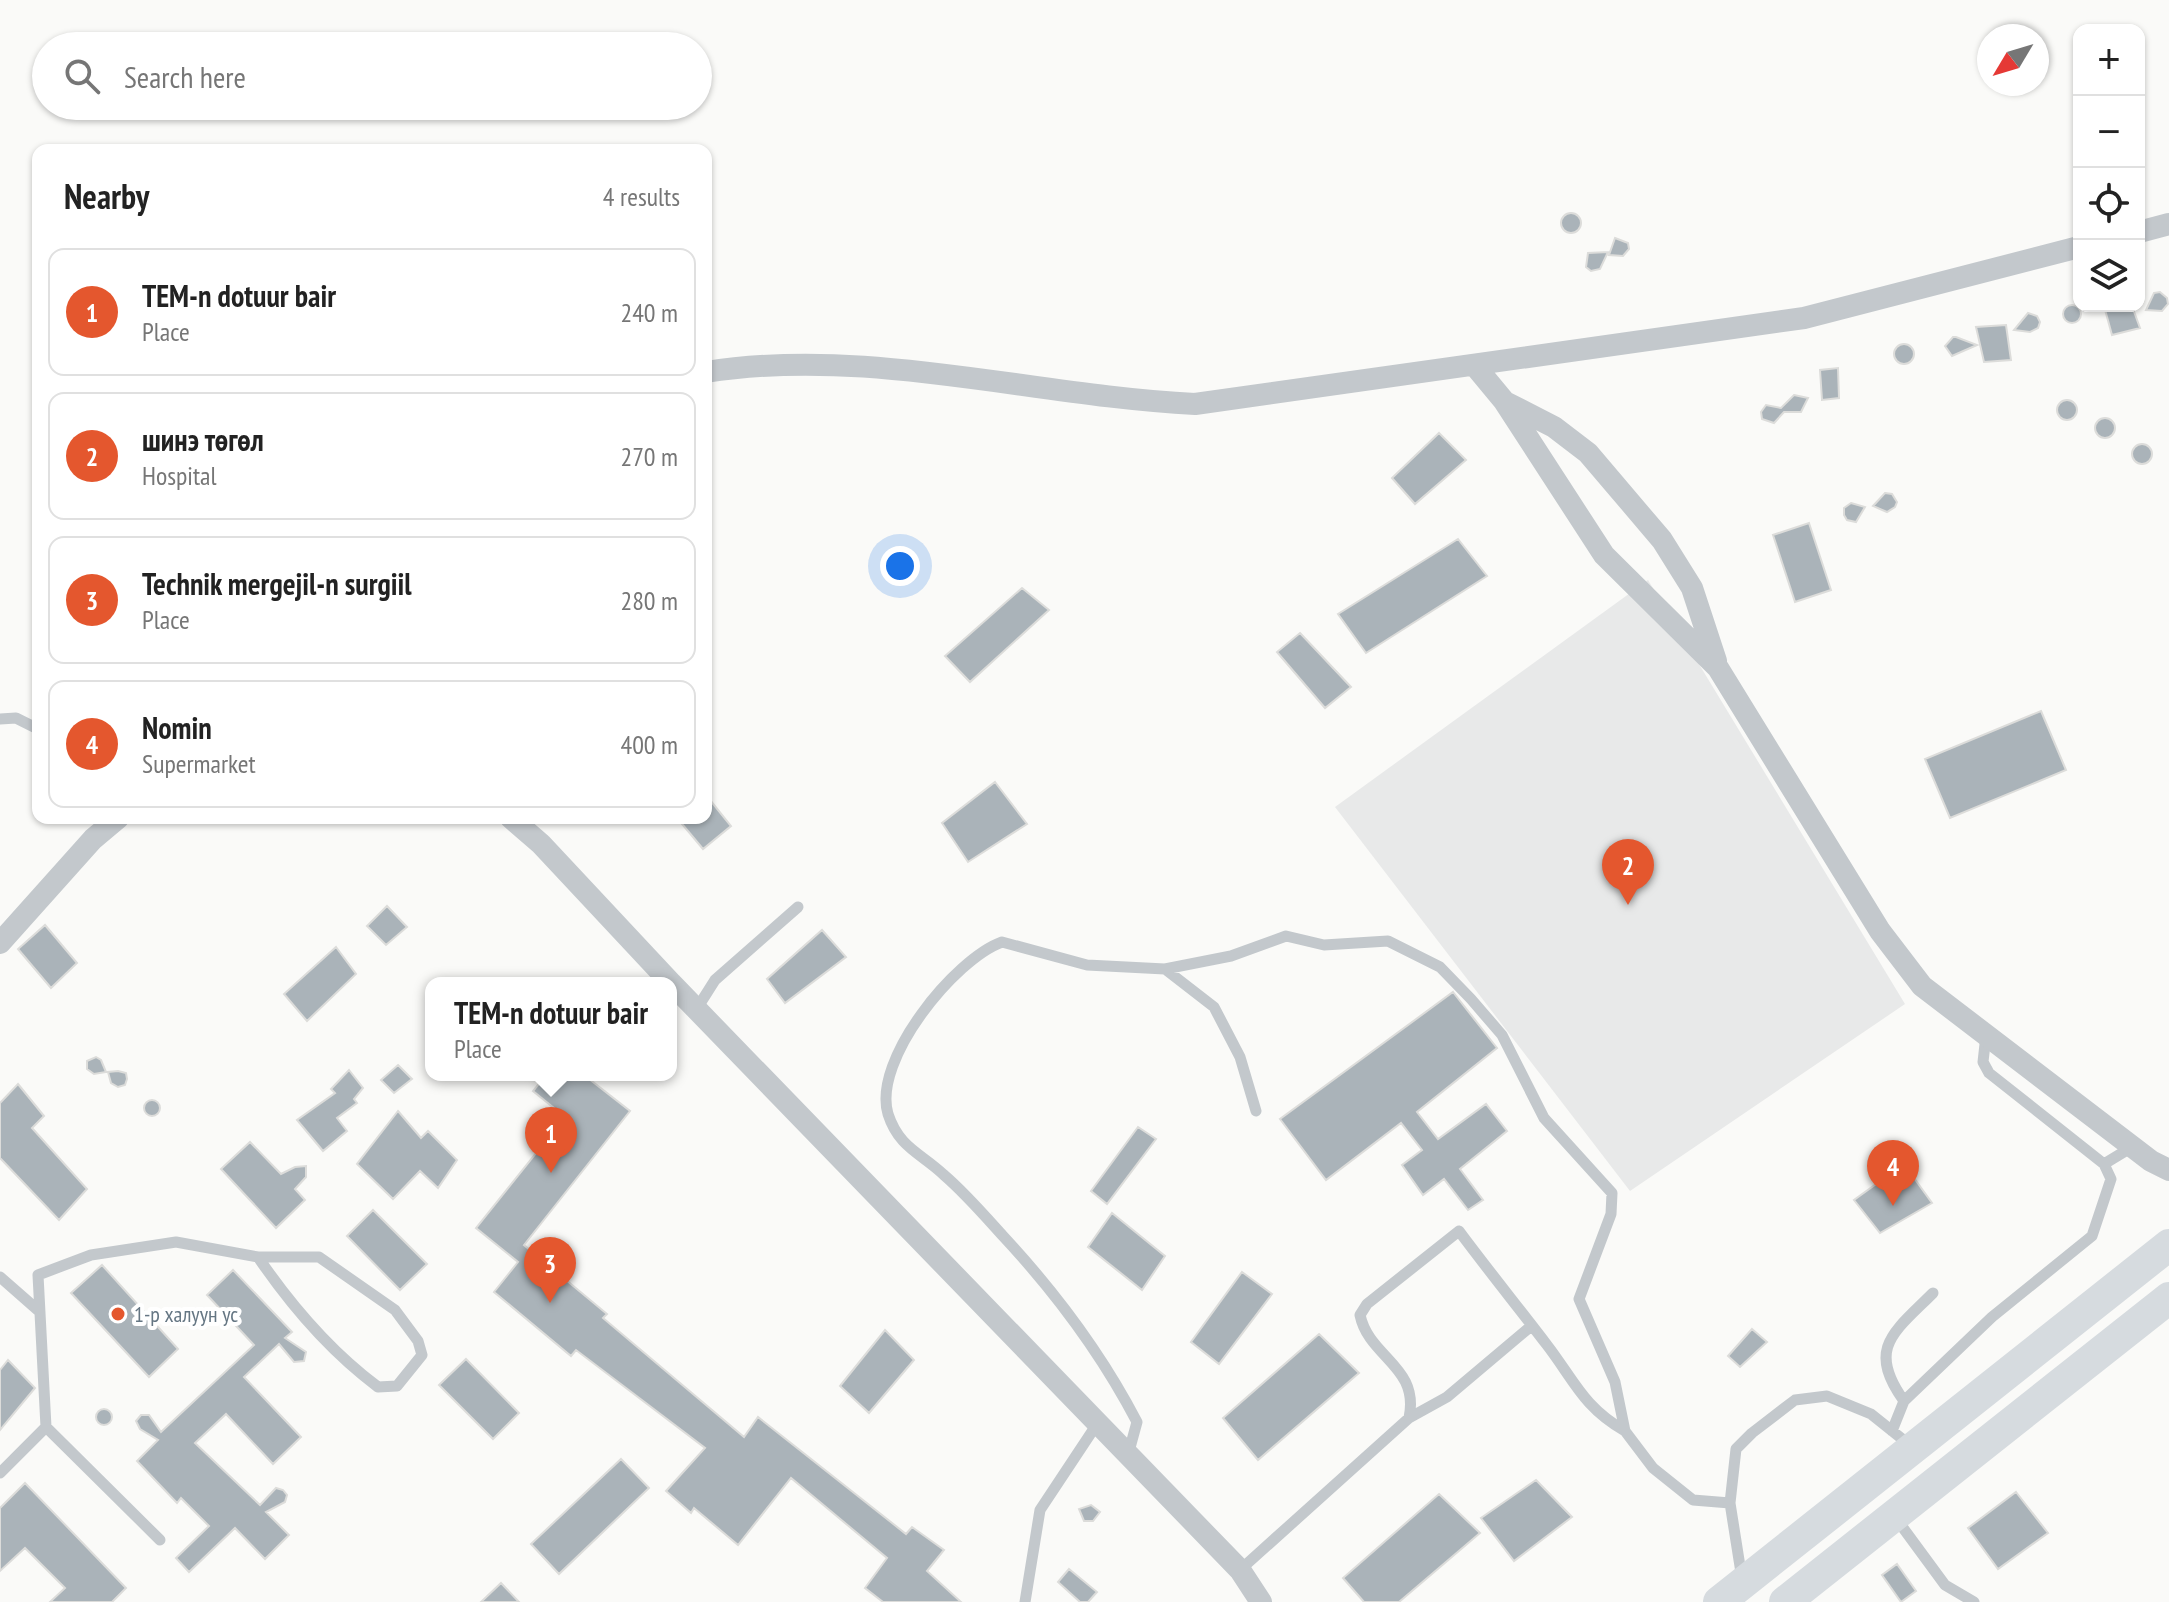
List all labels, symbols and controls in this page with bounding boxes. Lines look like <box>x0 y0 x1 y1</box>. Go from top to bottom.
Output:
north arrow <box>1977 24 2049 96</box>
map controls <box>2073 24 2145 312</box>
button: + <box>2073 24 2145 96</box>
search box <box>32 32 712 120</box>
icon: search <box>60 54 104 98</box>
text: Search here <box>124 57 246 96</box>
button: − <box>2073 96 2145 168</box>
button: locate <box>2073 168 2145 240</box>
text: Nearby <box>64 174 149 218</box>
text: 4 results <box>603 180 680 213</box>
button: layers <box>2073 240 2145 312</box>
text: TEM-n dotuur bair <box>142 276 336 315</box>
text: 1 <box>86 296 98 329</box>
text: 240 m <box>620 296 678 329</box>
text: Place <box>142 315 190 348</box>
text: шинэ төгөл <box>142 420 264 459</box>
text: 2 <box>86 440 98 473</box>
text: 270 m <box>620 440 678 473</box>
text: Hospital <box>142 459 217 492</box>
your location <box>880 546 920 586</box>
text: Technik mergejil-n surgiil <box>142 564 412 603</box>
text: 3 <box>86 584 98 617</box>
text: 280 m <box>620 584 678 617</box>
text: Place <box>142 603 190 636</box>
text: Nomin <box>142 708 212 747</box>
text: 4 <box>86 728 98 761</box>
text: 400 m <box>620 728 678 761</box>
text: Supermarket <box>142 747 256 780</box>
pin: 2 <box>1602 839 1654 905</box>
popup <box>425 977 677 1081</box>
text: TEM-n dotuur bair <box>454 993 648 1032</box>
text: Place <box>454 1032 502 1065</box>
pin: 1 <box>525 1107 577 1173</box>
pin: 4 <box>1867 1140 1919 1206</box>
pin: 3 <box>524 1237 576 1303</box>
place label: 1-р халуун ус <box>134 1300 238 1328</box>
marker: 1-р халуун ус <box>109 1305 127 1323</box>

